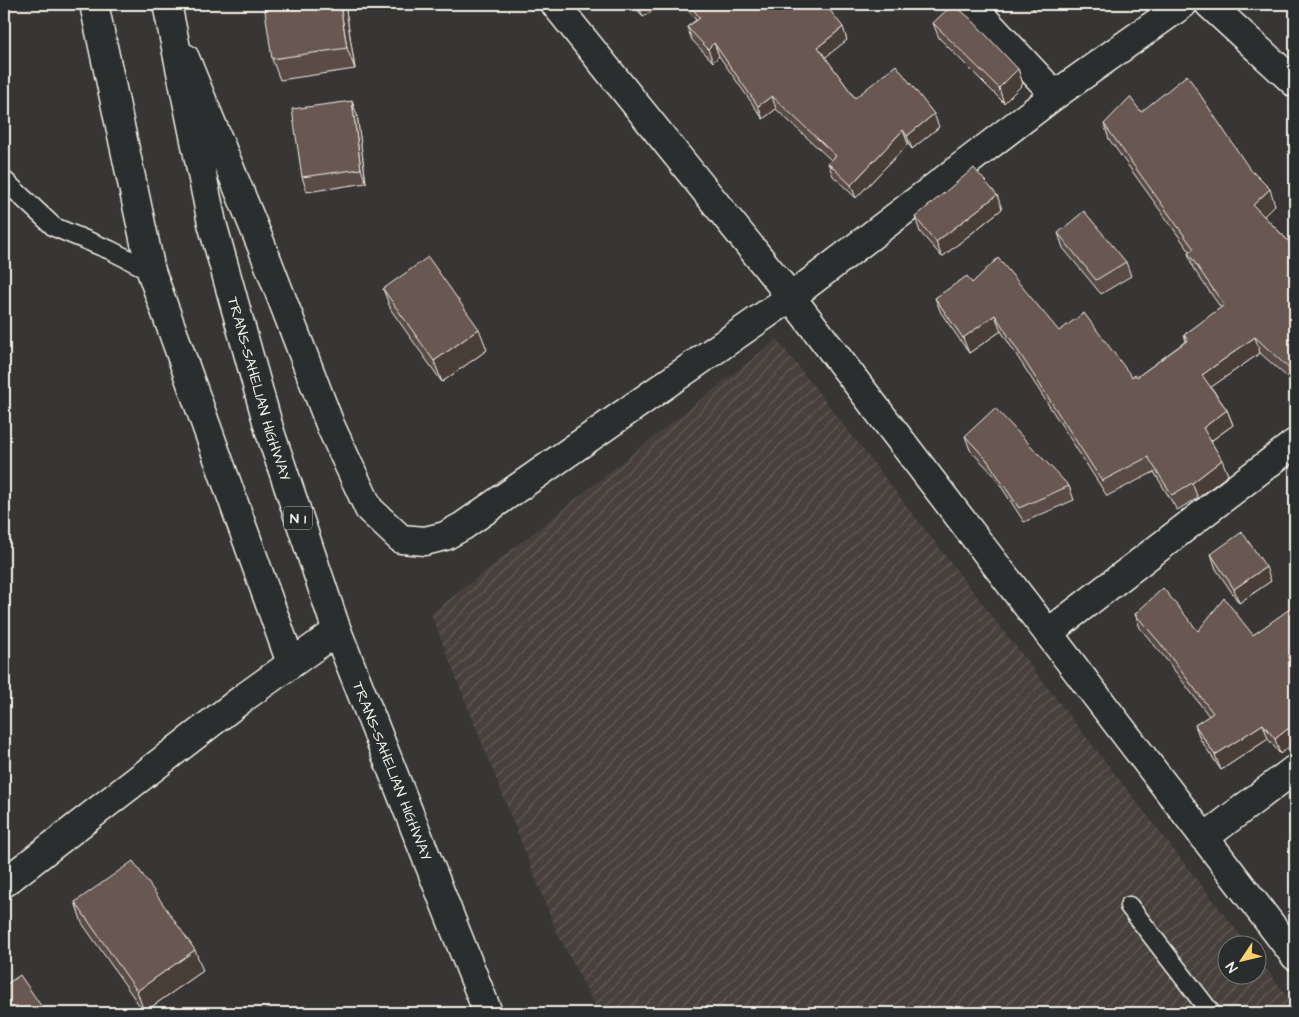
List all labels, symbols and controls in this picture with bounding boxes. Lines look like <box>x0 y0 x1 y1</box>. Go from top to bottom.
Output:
street label: TRANS-SAHELIAN HIGHWAY <box>222 294 296 484</box>
road number: N 1 <box>284 506 312 530</box>
street label: TRANS-SAHELIAN HIGHWAY <box>347 679 437 864</box>
north arrow <box>1216 934 1266 984</box>
text: N <box>1221 957 1243 976</box>

